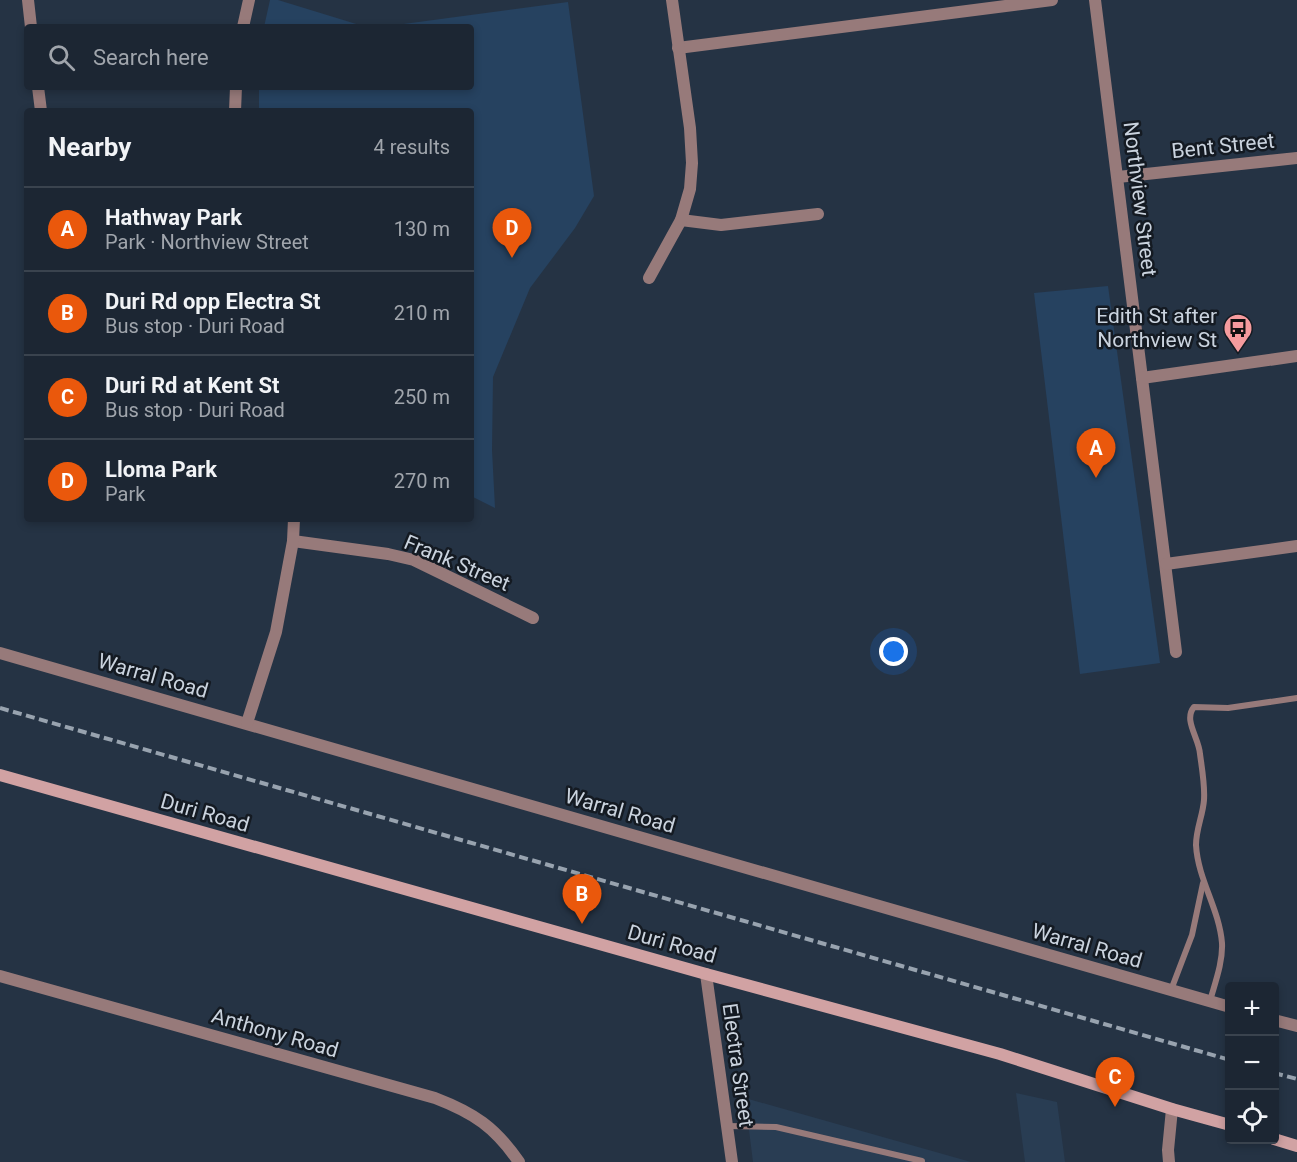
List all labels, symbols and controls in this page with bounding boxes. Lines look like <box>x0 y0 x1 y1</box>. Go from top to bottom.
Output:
search box <box>24 24 474 90</box>
icon: search <box>45 41 78 74</box>
text: Search here <box>93 45 209 70</box>
street label: Northview Street <box>1119 120 1161 278</box>
street label: Bent Street <box>1170 129 1276 163</box>
text: Nearby <box>48 132 131 162</box>
text: 4 results <box>374 135 450 159</box>
text: Hathway Park <box>105 205 242 230</box>
pin: D <box>492 208 532 258</box>
text: A <box>61 217 74 241</box>
text: 130 m <box>394 217 450 241</box>
text: Park · Northview Street <box>105 230 309 254</box>
text: Duri Rd opp Electra St <box>105 289 320 314</box>
text: B <box>61 301 74 325</box>
text: 210 m <box>394 301 450 325</box>
place label: Edith St after Northview St <box>1096 304 1217 352</box>
bus stop icon: Edith St after Northview St <box>1222 312 1254 354</box>
text: Bus stop · Duri Road <box>105 314 285 338</box>
text: Duri Rd at Kent St <box>105 373 279 398</box>
text: C <box>61 385 74 409</box>
text: 250 m <box>394 385 450 409</box>
text: Bus stop · Duri Road <box>105 398 285 422</box>
pin: A <box>1076 428 1116 478</box>
text: Lloma Park <box>105 457 217 482</box>
text: D <box>61 469 74 493</box>
text: 270 m <box>394 469 450 493</box>
text: Park <box>105 482 145 506</box>
street label: Frank Street <box>401 530 514 596</box>
your location <box>879 637 908 666</box>
street label: Warral Road <box>95 649 211 703</box>
street label: Warral Road <box>562 784 678 838</box>
street label: Duri Road <box>158 789 252 837</box>
pin: B <box>562 874 602 924</box>
street label: Warral Road <box>1029 919 1145 973</box>
street label: Duri Road <box>625 920 719 968</box>
map controls <box>1225 982 1279 1144</box>
button: + <box>1225 982 1279 1036</box>
street label: Electra Street <box>717 1002 759 1129</box>
street label: Anthony Road <box>209 1003 341 1063</box>
button: − <box>1225 1036 1279 1090</box>
pin: C <box>1096 1058 1134 1107</box>
button: locate <box>1225 1090 1279 1144</box>

